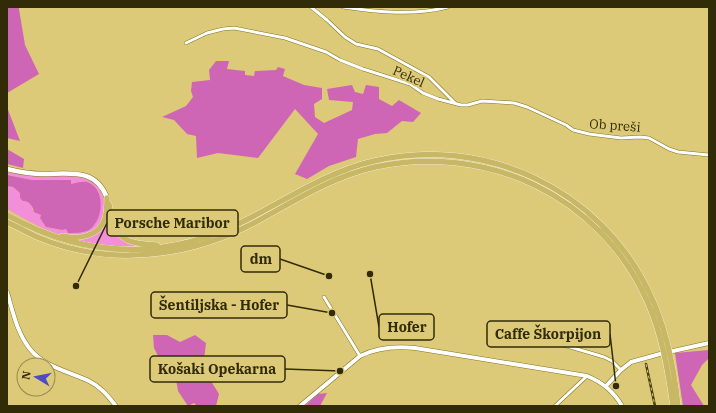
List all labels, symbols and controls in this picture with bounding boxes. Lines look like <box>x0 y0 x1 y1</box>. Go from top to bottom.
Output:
street label: Pekel <box>390 62 427 91</box>
street label: Ob preši <box>589 115 641 136</box>
callout: Porsche Maribor <box>107 210 238 236</box>
text: Porsche Maribor <box>114 214 230 232</box>
callout: dm <box>241 246 280 272</box>
text: dm <box>250 250 273 268</box>
callout: Šentiljska - Hofer <box>151 292 287 318</box>
text: Šentiljska - Hofer <box>159 295 279 314</box>
callout: Hofer <box>379 314 434 340</box>
text: Hofer <box>387 318 427 336</box>
callout: Caffe Škorpijon <box>487 321 610 347</box>
text: Caffe Škorpijon <box>495 324 601 343</box>
callout: Košaki Opekarna <box>150 356 285 382</box>
north arrow <box>16 357 56 397</box>
text: Košaki Opekarna <box>158 360 276 378</box>
text: N <box>19 369 34 381</box>

